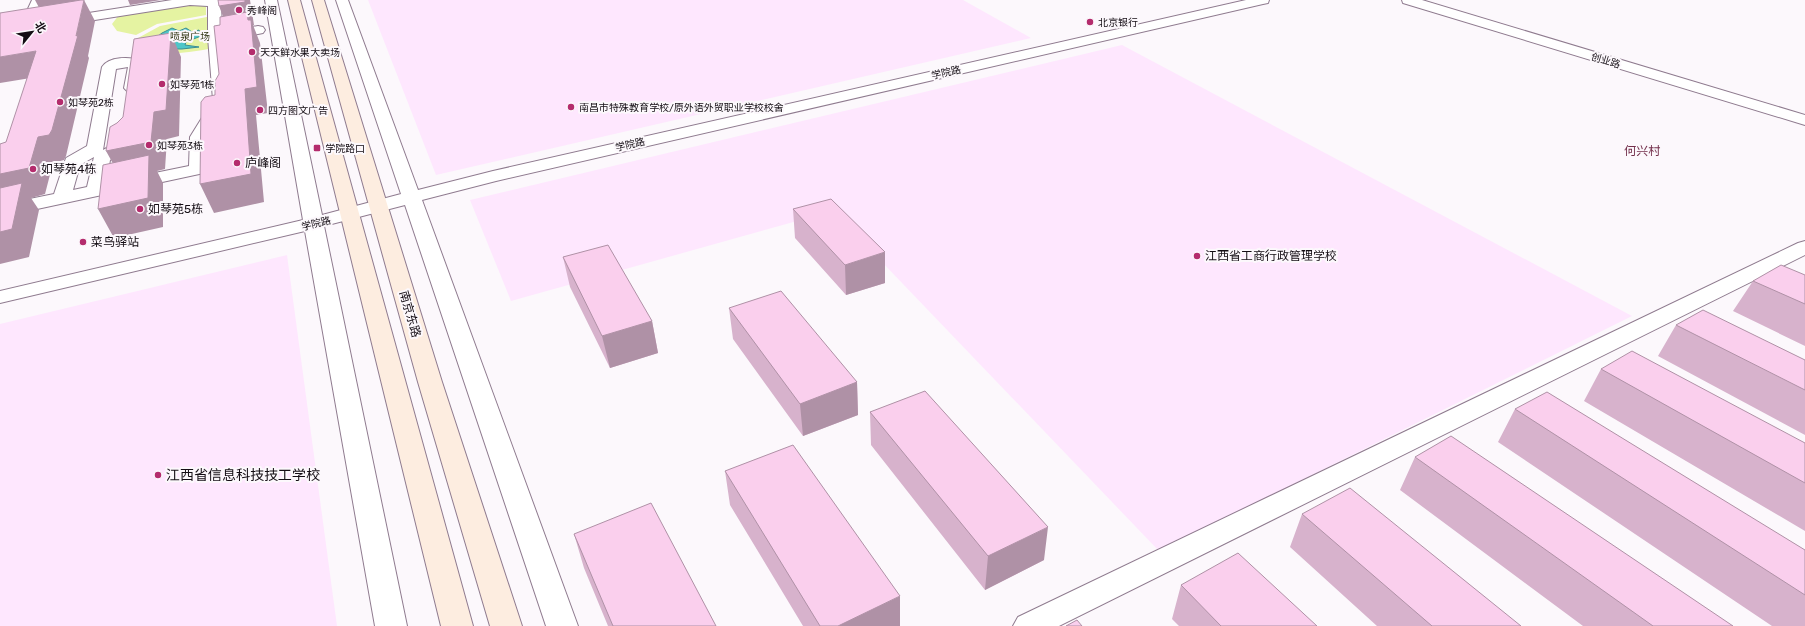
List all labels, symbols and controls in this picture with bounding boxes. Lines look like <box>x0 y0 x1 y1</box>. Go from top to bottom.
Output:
marker: 秀峰阁 <box>234 5 244 15</box>
place label: 秀峰阁 <box>247 5 277 17</box>
north arrow <box>12 12 52 52</box>
marker: 北京银行 <box>1085 17 1095 27</box>
place label: 北京银行 <box>1098 17 1138 29</box>
text: 北 <box>32 19 49 35</box>
park label: 喷泉广场 <box>170 31 210 43</box>
marker: 天天鲜水果大卖场 <box>247 47 257 57</box>
place label: 天天鲜水果大卖场 <box>260 47 340 59</box>
street label: 创业路 <box>1590 51 1622 71</box>
street label: 学院路 <box>930 64 962 82</box>
marker: 如琴苑1栋 <box>157 79 167 89</box>
place label: 如琴苑1栋 <box>170 79 214 91</box>
marker: 如琴苑2栋 <box>55 97 65 107</box>
place label: 如琴苑2栋 <box>68 97 114 109</box>
marker: 南昌市特殊教育学校/原外语外贸职业学校校舍 <box>566 102 576 112</box>
place label: 南昌市特殊教育学校/原外语外贸职业学校校舍 <box>579 102 784 114</box>
marker: 四方图文广告 <box>255 105 265 115</box>
place label: 四方图文广告 <box>268 105 328 117</box>
street label: 学院路 <box>614 136 646 154</box>
marker: 如琴苑3栋 <box>144 140 154 150</box>
place label: 如琴苑3栋 <box>157 140 203 152</box>
marker: 学院路口 <box>312 143 322 153</box>
place label: 学院路口 <box>325 143 365 155</box>
district label: 何兴村 <box>1624 144 1661 158</box>
place label: 庐峰阁 <box>245 156 281 170</box>
marker: 庐峰阁 <box>232 158 242 168</box>
place label: 如琴苑4栋 <box>41 162 96 176</box>
marker: 如琴苑4栋 <box>28 164 38 174</box>
place label: 如琴苑5栋 <box>148 202 203 216</box>
marker: 如琴苑5栋 <box>135 204 145 214</box>
street label: 学院路 <box>300 215 332 233</box>
place label: 菜鸟驿站 <box>91 235 139 249</box>
marker: 菜鸟驿站 <box>78 237 88 247</box>
place label: 江西省工商行政管理学校 <box>1205 249 1337 263</box>
marker: 江西省工商行政管理学校 <box>1192 251 1202 261</box>
street label: 南京东路 <box>397 289 423 339</box>
place label: 江西省信息科技技工学校 <box>166 467 320 484</box>
marker: 江西省信息科技技工学校 <box>153 470 163 480</box>

